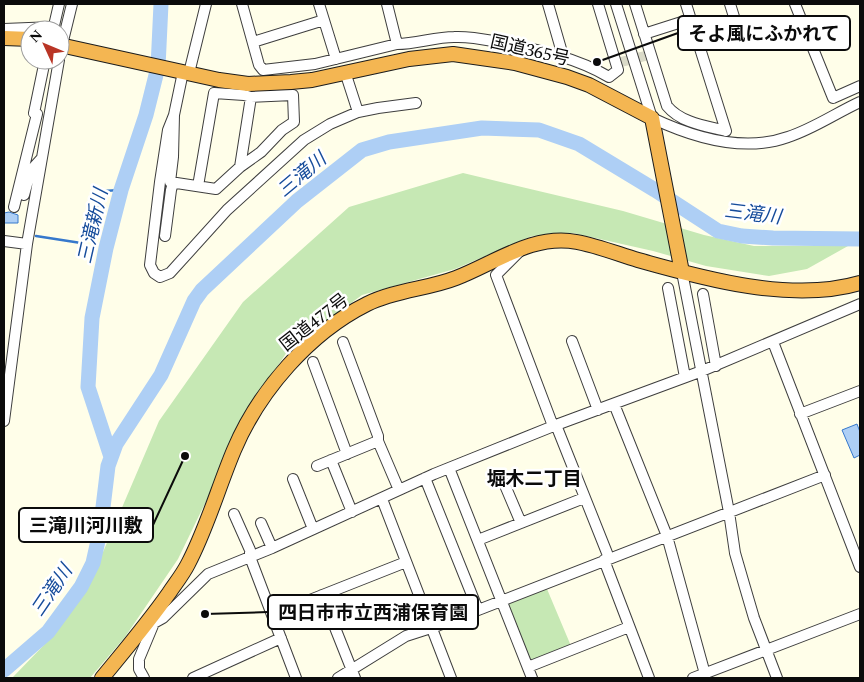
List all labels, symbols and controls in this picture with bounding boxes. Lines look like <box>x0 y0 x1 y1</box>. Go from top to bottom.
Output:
callout: そよ風にふかれて <box>678 16 850 50</box>
north arrow <box>20 20 70 70</box>
text: そよ風にふかれて <box>688 20 840 49</box>
text: N <box>24 25 48 48</box>
street label: 国道365号 <box>487 28 572 73</box>
water label: 三滝川 <box>271 144 335 205</box>
water label: 三滝新川 <box>71 184 117 267</box>
water label: 三滝川 <box>723 197 785 233</box>
street label: 国道477号 <box>274 287 355 358</box>
district label: 堀木二丁目 <box>486 465 582 494</box>
callout: 三滝川河川敷 <box>19 508 153 542</box>
text: 三滝川河川敷 <box>29 512 143 541</box>
water label: 三滝川 <box>24 557 81 623</box>
callout: 四日市市立西浦保育園 <box>268 595 478 629</box>
text: 四日市市立西浦保育園 <box>278 599 468 628</box>

